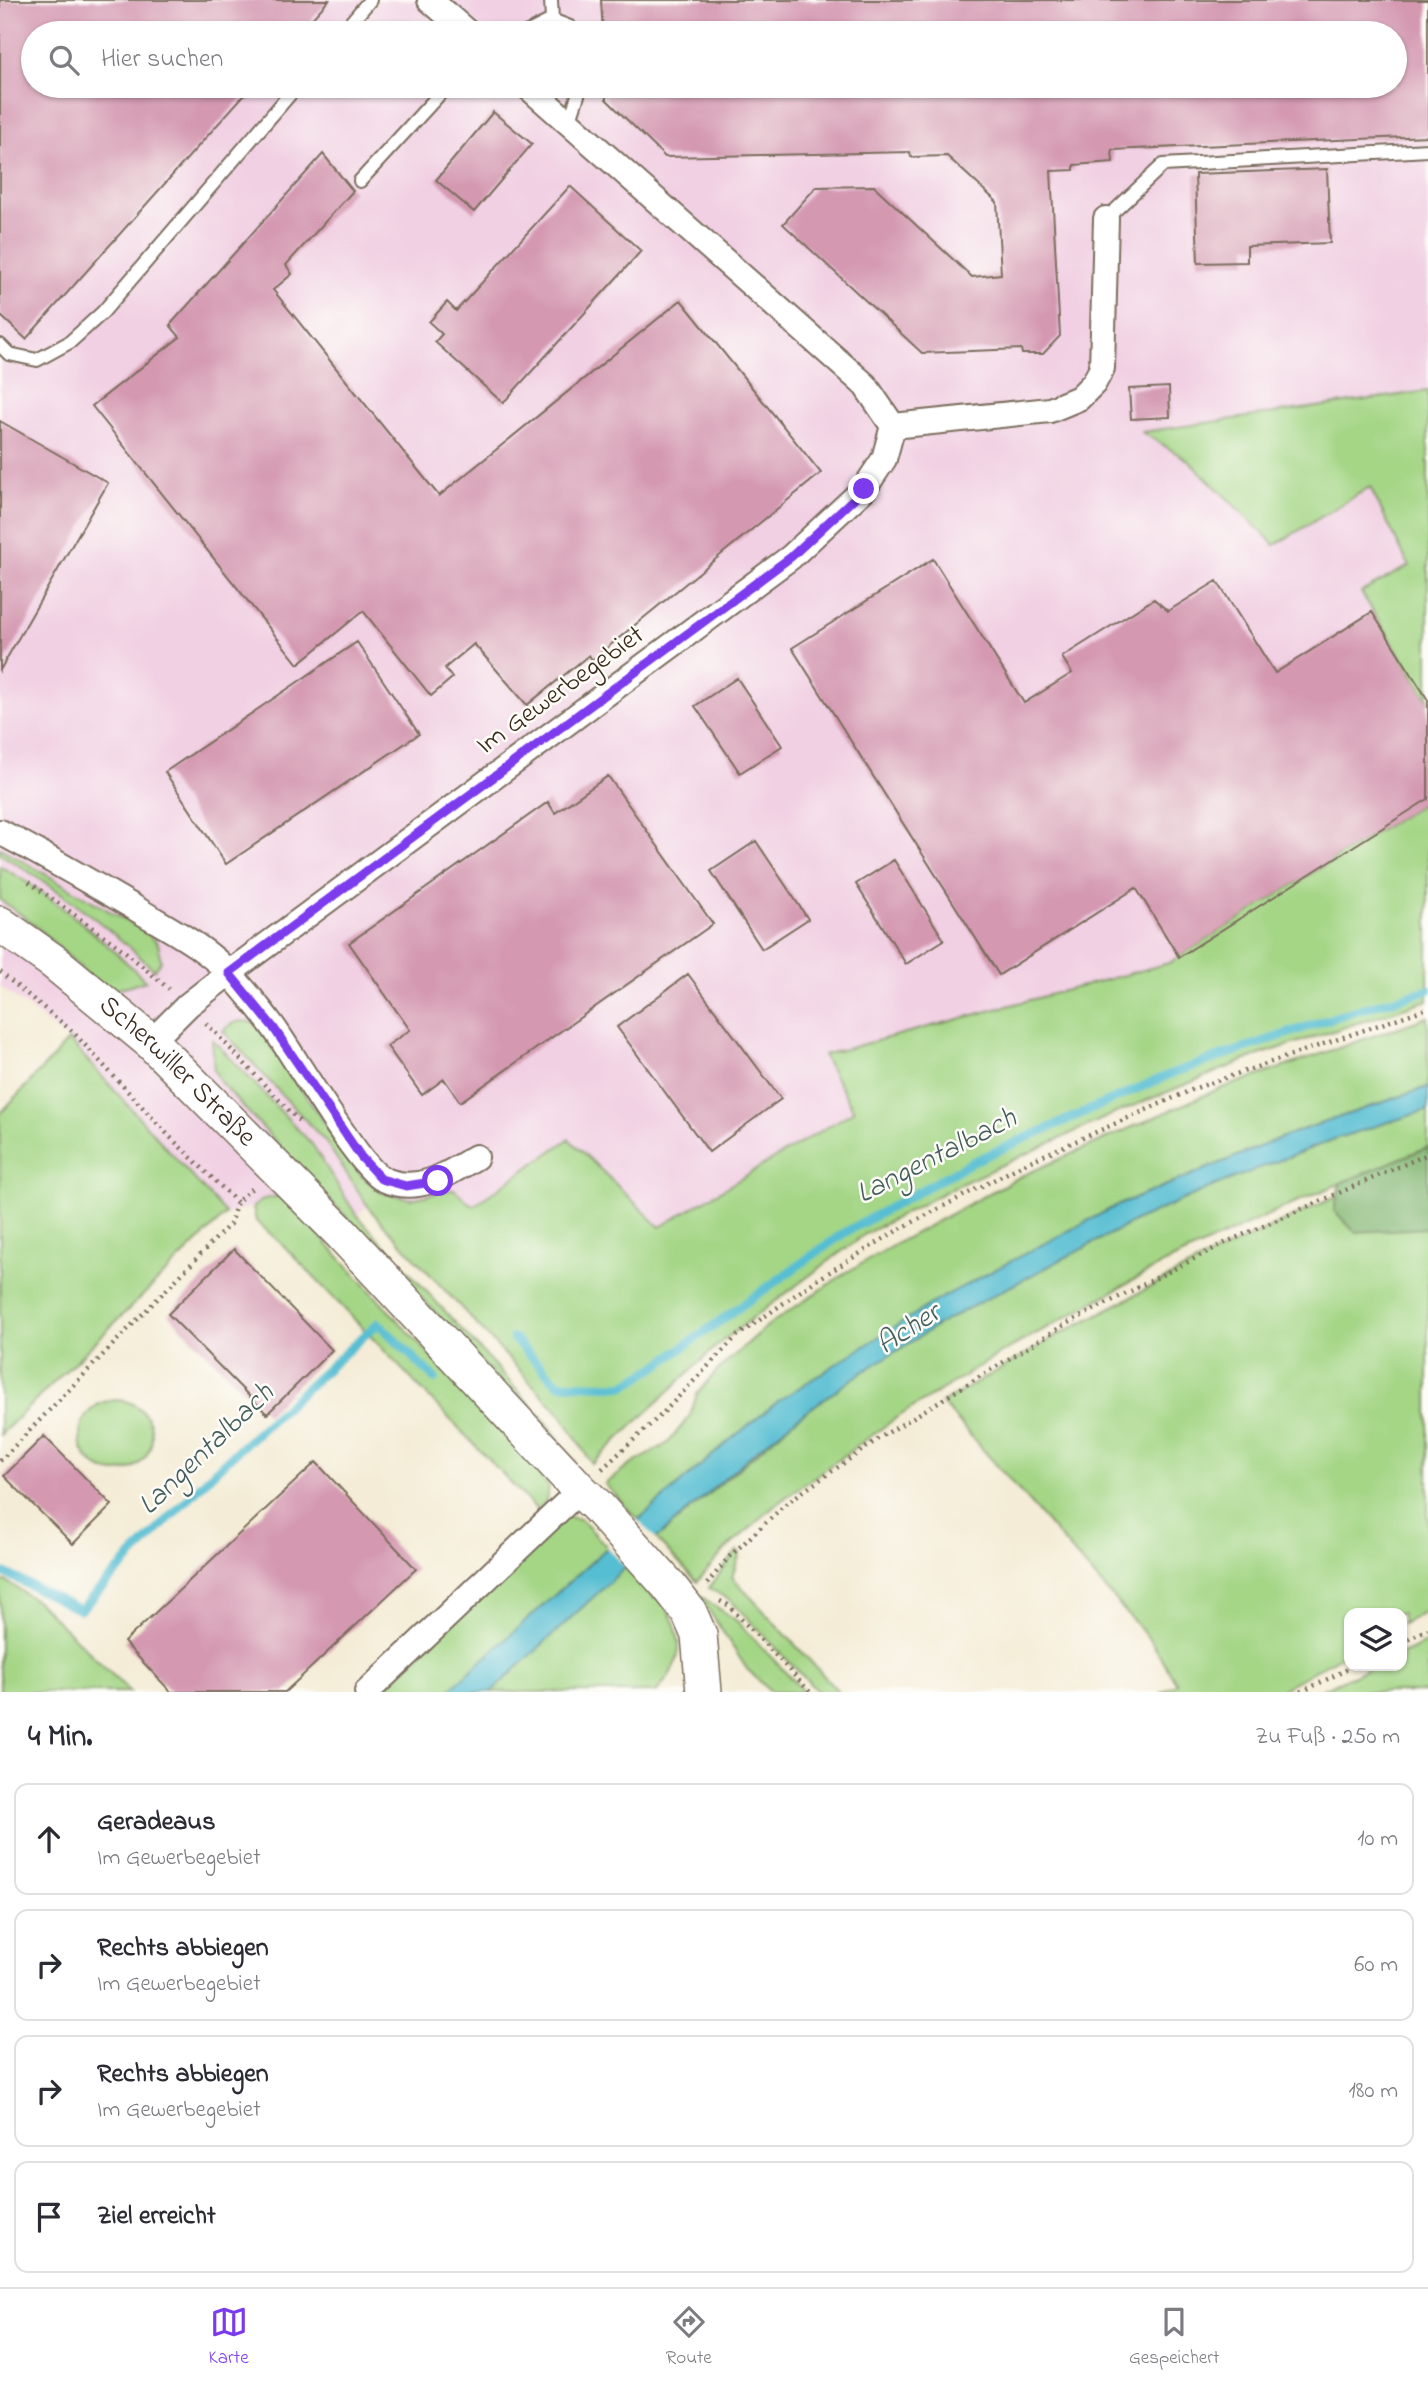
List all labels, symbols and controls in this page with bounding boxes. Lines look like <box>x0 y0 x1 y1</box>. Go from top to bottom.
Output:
search box <box>21 21 1407 98</box>
icon: search <box>45 41 83 79</box>
text: Hier suchen <box>101 41 223 79</box>
route end <box>848 473 879 504</box>
street label: Im Gewerbegebiet <box>468 616 654 766</box>
street label: Scherwiller Straße <box>89 986 266 1157</box>
water label: Langentalbach <box>849 1097 1026 1216</box>
route start <box>422 1165 453 1196</box>
water label: Acher <box>868 1291 953 1367</box>
water label: Langentalbach <box>129 1373 286 1527</box>
map controls <box>1344 1608 1407 1671</box>
button: layers <box>1344 1608 1407 1671</box>
text: 4 Min. <box>28 1716 92 1760</box>
text: Zu Fuß · 250 m <box>1255 1721 1400 1754</box>
text: Geradeaus <box>97 1804 215 1842</box>
icon: ahead <box>30 1820 68 1858</box>
text: 10 m <box>1357 1823 1398 1856</box>
text: Im Gewerbegebiet <box>97 1842 261 1875</box>
text: Rechts abbiegen <box>97 1930 269 1968</box>
icon: right <box>30 1946 68 1984</box>
text: 60 m <box>1354 1949 1398 1982</box>
text: Im Gewerbegebiet <box>97 1968 261 2001</box>
text: Rechts abbiegen <box>97 2056 269 2094</box>
icon: right <box>30 2072 68 2110</box>
text: 180 m <box>1349 2075 1398 2108</box>
text: Im Gewerbegebiet <box>97 2094 261 2127</box>
icon: arrive <box>30 2198 68 2236</box>
text: Ziel erreicht <box>97 2198 216 2236</box>
tab: Karte <box>209 2303 249 2372</box>
tab: Route <box>666 2303 712 2372</box>
tab: Gespeichert <box>1129 2303 1220 2372</box>

